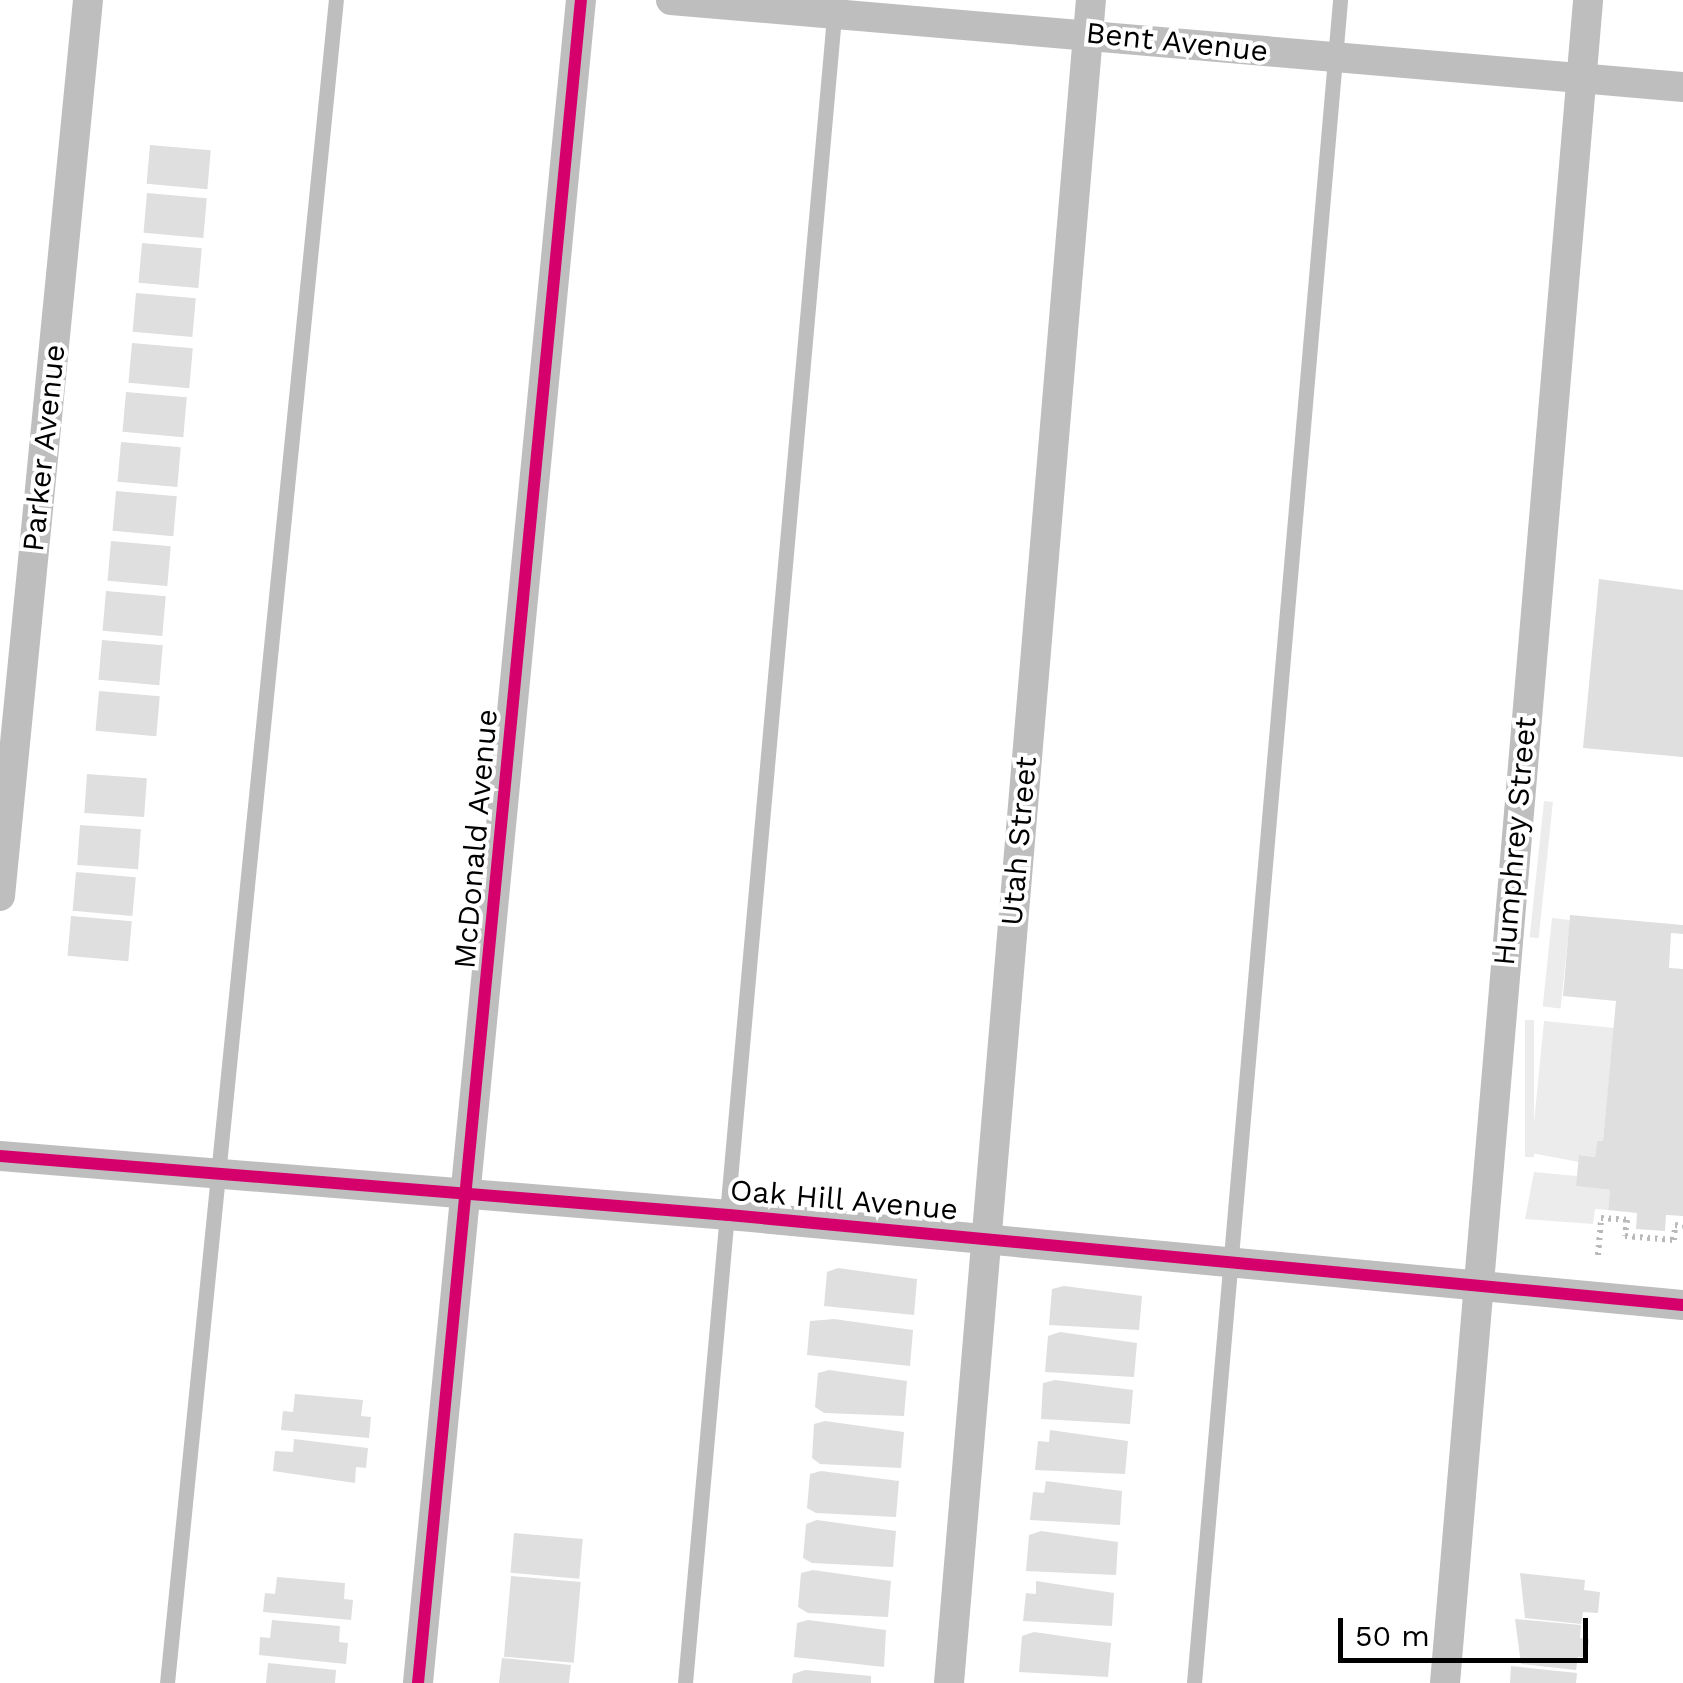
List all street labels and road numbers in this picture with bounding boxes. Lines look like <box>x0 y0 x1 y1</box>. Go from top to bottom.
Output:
street label: Bent Avenue <box>1084 14 1270 70</box>
street label: Parker Avenue <box>15 342 73 554</box>
street label: McDonald Avenue <box>447 707 505 971</box>
street label: Humphrey Street <box>1486 715 1544 967</box>
street label: Utah Street <box>994 755 1044 927</box>
street label: Oak Hill Avenue <box>727 1172 961 1228</box>

